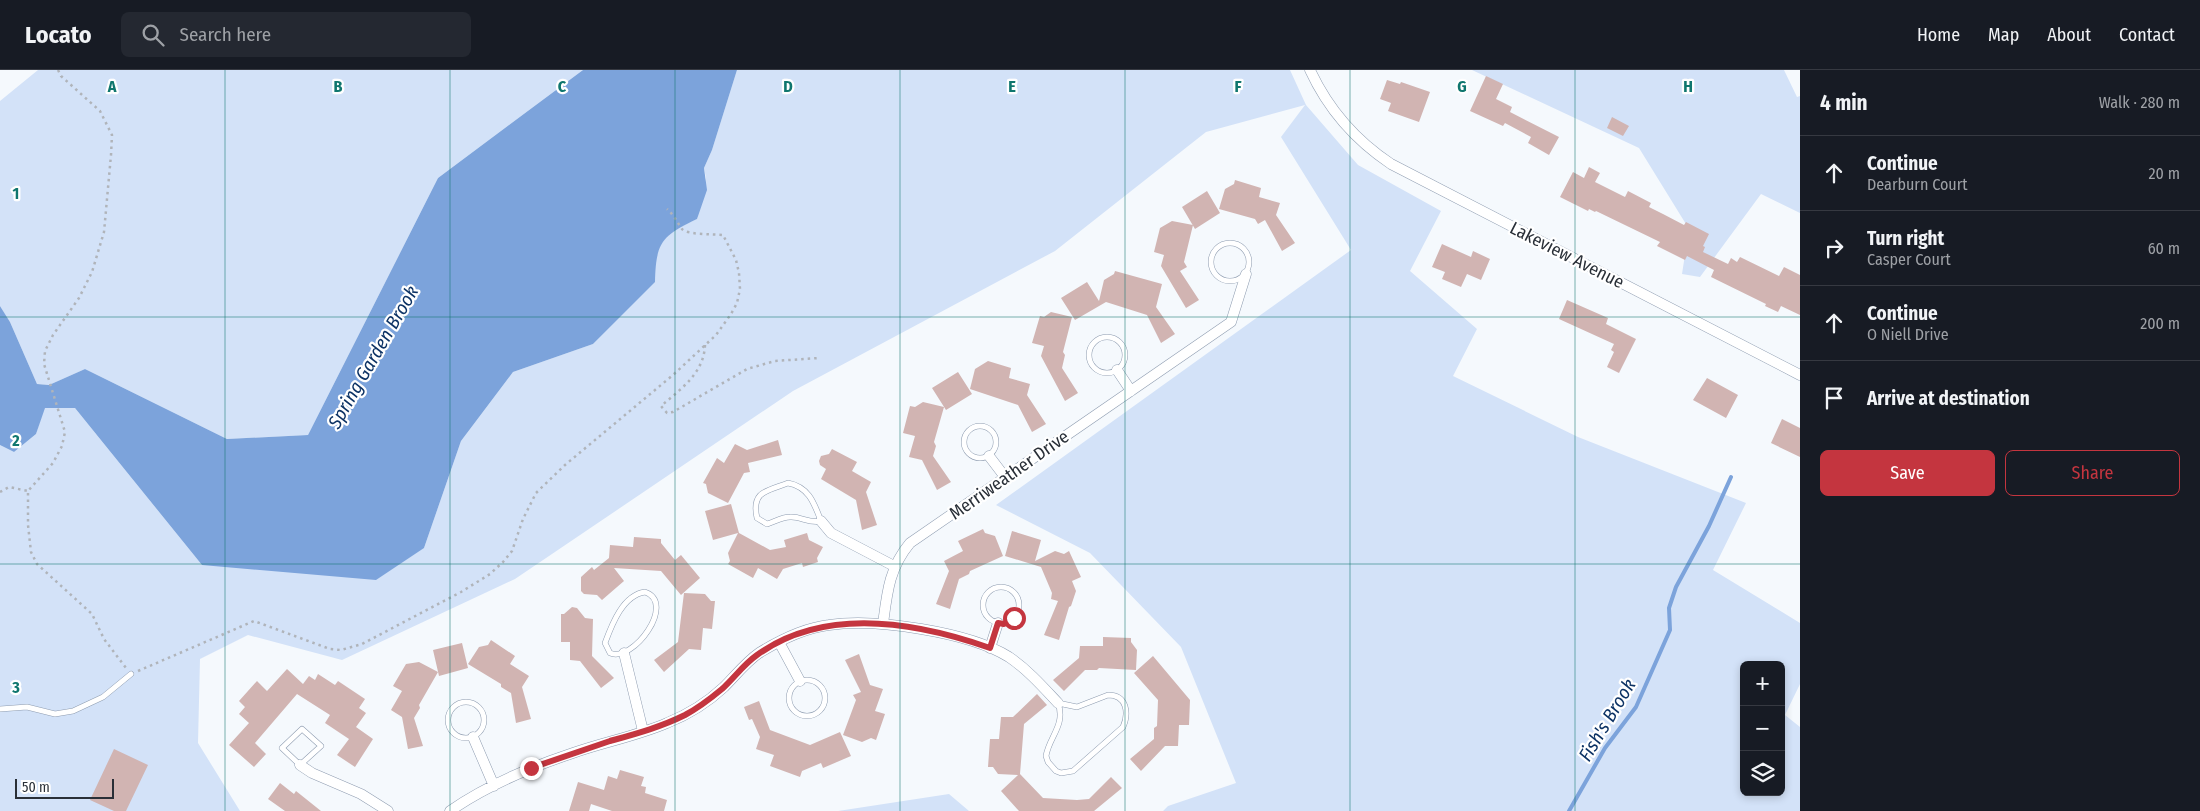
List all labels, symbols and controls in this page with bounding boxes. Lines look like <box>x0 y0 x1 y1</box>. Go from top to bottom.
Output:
search box <box>121 12 471 57</box>
text: Locato <box>25 21 91 49</box>
icon: search <box>139 21 167 49</box>
text: Search here <box>179 23 271 46</box>
text: Home <box>1917 24 1960 46</box>
text: Map <box>1988 24 2019 46</box>
text: About <box>2047 24 2091 46</box>
text: Contact <box>2119 24 2175 46</box>
text: A <box>107 77 117 96</box>
text: B <box>334 77 343 96</box>
text: C <box>558 77 567 96</box>
text: D <box>783 77 793 96</box>
text: E <box>1008 77 1016 96</box>
text: F <box>1234 77 1242 96</box>
text: G <box>1457 77 1467 96</box>
text: H <box>1683 77 1693 96</box>
text: 4 min <box>1820 90 1868 116</box>
text: Walk · 280 m <box>2099 93 2180 112</box>
text: Continue <box>1867 152 1938 175</box>
icon: ahead <box>1820 159 1848 187</box>
text: 20 m <box>2149 164 2180 183</box>
text: Dearburn Court <box>1867 175 1968 194</box>
text: 1 <box>13 184 19 203</box>
street label: Lakeview Avenue <box>1506 217 1628 293</box>
text: Turn right <box>1867 227 1944 250</box>
icon: right <box>1820 234 1848 262</box>
text: 60 m <box>2148 239 2180 258</box>
text: Casper Court <box>1867 250 1951 269</box>
water label: Spring Garden Brook <box>322 282 423 433</box>
text: Continue <box>1867 302 1938 325</box>
icon: ahead <box>1820 309 1848 337</box>
text: 200 m <box>2140 314 2180 333</box>
text: O Niell Drive <box>1867 325 1949 344</box>
icon: arrive <box>1820 384 1848 412</box>
text: Arrive at destination <box>1867 387 2030 410</box>
street label: Merriweather Drive <box>945 425 1073 524</box>
text: 2 <box>11 431 20 450</box>
button: Save <box>1820 450 1995 496</box>
button: Share <box>2005 450 2180 496</box>
route start <box>1003 607 1026 630</box>
map controls <box>1740 661 1785 796</box>
button: + <box>1740 661 1785 706</box>
water label: Fish's Brook <box>1573 675 1641 765</box>
text: 3 <box>11 678 20 697</box>
button: − <box>1740 706 1785 751</box>
button: layers <box>1740 751 1785 796</box>
route end <box>520 757 543 780</box>
scale bar <box>15 776 114 799</box>
text: 50 m <box>22 779 50 796</box>

